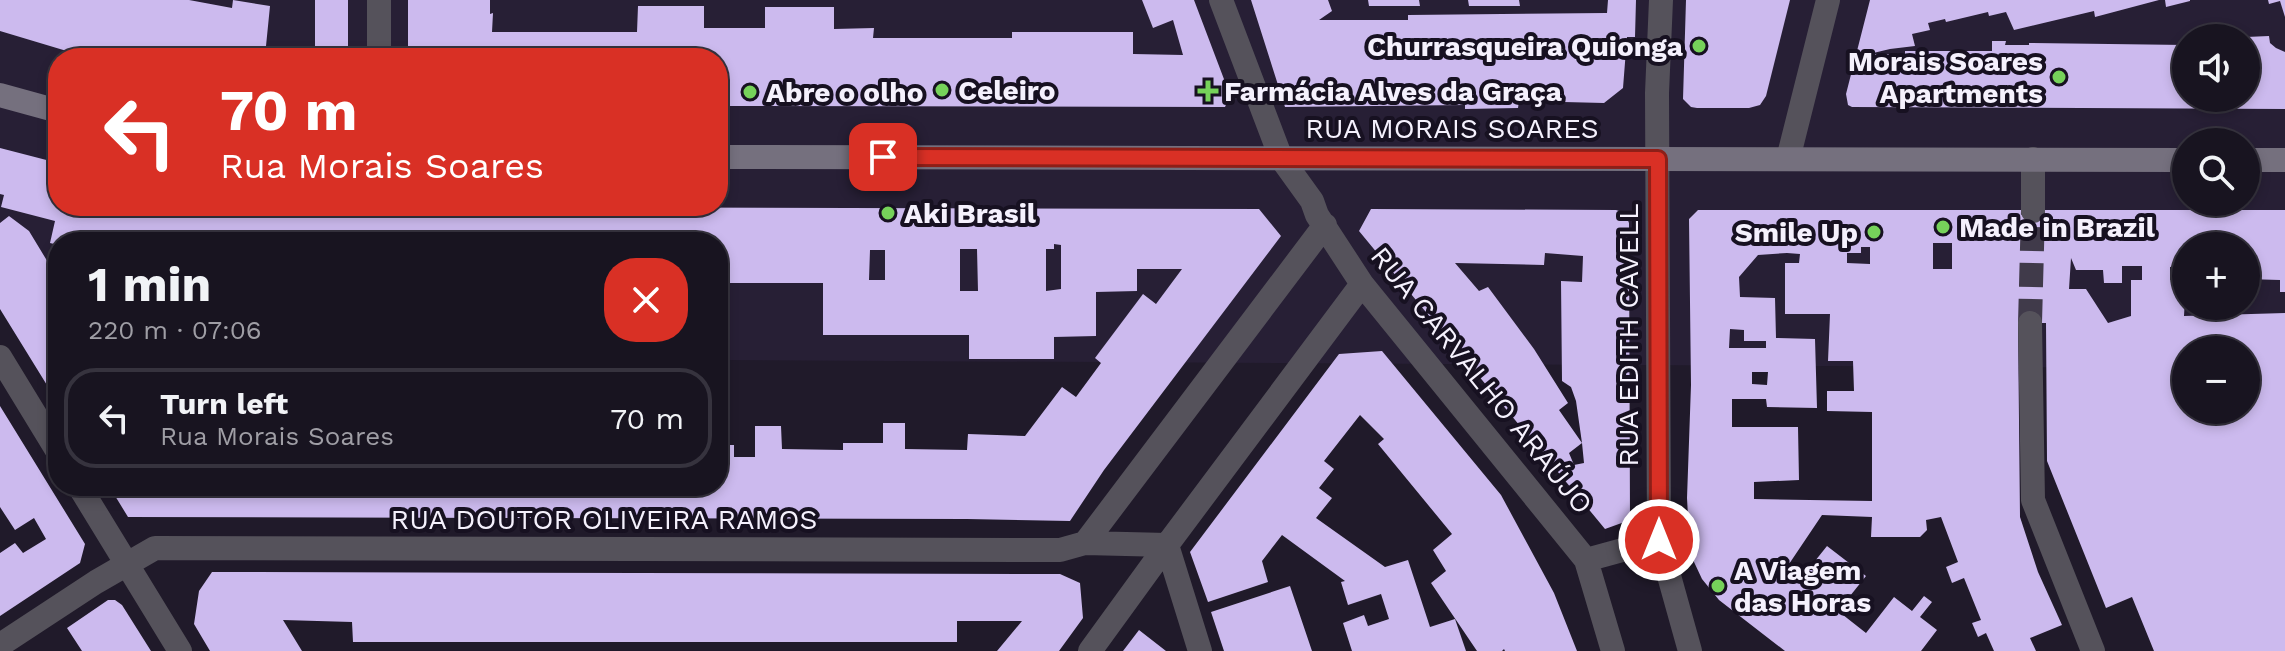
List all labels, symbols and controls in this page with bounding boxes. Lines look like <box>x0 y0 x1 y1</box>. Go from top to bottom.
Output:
map controls <box>2172 24 2260 424</box>
button: sound <box>2172 24 2260 112</box>
place label: Churrasqueira Quionga <box>1367 30 1684 63</box>
marker: Churrasqueira Quionga <box>1690 37 1708 55</box>
place label: Morais Soares Apartments <box>1848 45 2043 110</box>
marker: Morais Soares Apartments <box>2050 68 2068 86</box>
place label: Celeiro <box>958 74 1055 107</box>
place label: Farmácia Alves da Graça <box>1224 75 1563 108</box>
place label: Abre o olho <box>766 76 923 109</box>
text: 70 m <box>220 78 357 144</box>
icon: left <box>88 80 192 184</box>
marker: Celeiro <box>933 81 951 99</box>
marker: Farmácia Alves da Graça <box>1199 82 1217 100</box>
marker: Abre o olho <box>741 83 759 101</box>
street label: RUA MORAIS SOARES <box>1305 112 1599 145</box>
pin <box>849 123 917 191</box>
button: search <box>2172 128 2260 216</box>
icon: arrive <box>861 135 905 179</box>
text: Rua Morais Soares <box>220 145 544 187</box>
place label: Aki Brasil <box>904 197 1037 230</box>
street label: RUA EDITH CAVELL <box>1612 203 1645 467</box>
marker: Aki Brasil <box>879 204 897 222</box>
place label: Made in Brazil <box>1959 211 2156 244</box>
place label: Smile Up <box>1735 216 1858 249</box>
marker: Made in Brazil <box>1934 218 1952 236</box>
marker: Smile Up <box>1865 223 1883 241</box>
button: + <box>2172 232 2260 320</box>
street label: RUA CARVALHO ARAÚJO <box>1364 240 1599 520</box>
text: 1 min <box>88 256 211 313</box>
button: close <box>604 258 688 342</box>
text: 220 m · 07:06 <box>88 315 262 345</box>
button: − <box>2172 336 2260 424</box>
text: Turn left <box>160 386 288 421</box>
icon: left <box>92 396 136 440</box>
text: 70 m <box>610 401 684 436</box>
text: Rua Morais Soares <box>160 421 394 451</box>
position arrow <box>1617 498 1701 582</box>
street label: RUA DOUTOR OLIVEIRA RAMOS <box>391 503 817 536</box>
place label: A Viagem das Horas <box>1734 554 1871 619</box>
marker: A Viagem das Horas <box>1709 577 1727 595</box>

